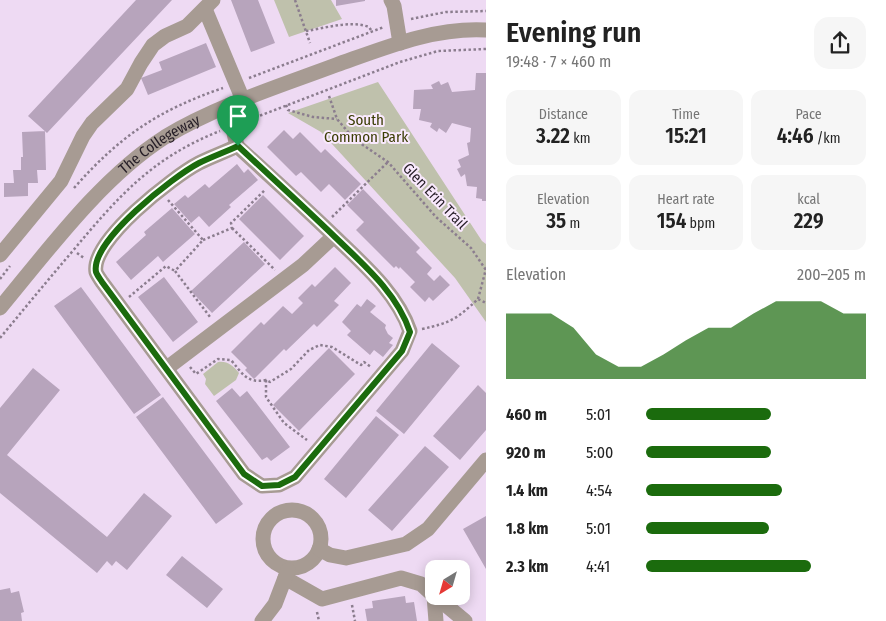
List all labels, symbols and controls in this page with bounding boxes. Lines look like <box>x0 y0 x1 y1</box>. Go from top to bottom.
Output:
text: Evening run <box>506 16 641 49</box>
button: share <box>814 17 866 69</box>
text: 19:48 · 7 × 460 m <box>506 52 611 71</box>
pin <box>217 95 259 146</box>
icon: arrive <box>224 102 252 130</box>
text: Distance <box>539 106 588 123</box>
text: Time <box>672 106 700 123</box>
text: Pace <box>796 106 822 123</box>
street label: The Collegeway <box>115 111 203 178</box>
park label: South Common Park <box>324 111 408 146</box>
text: 3.22 <box>536 123 570 149</box>
text: 15:21 <box>665 123 707 149</box>
text: 4:46 <box>777 123 813 149</box>
text: km <box>570 130 591 147</box>
text: /km <box>813 130 841 147</box>
street label: Glen Erin Trail <box>399 159 471 233</box>
text: Elevation <box>537 191 590 208</box>
text: Heart rate <box>657 191 715 208</box>
text: kcal <box>797 191 820 208</box>
text: 35 <box>546 208 566 234</box>
text: 154 <box>657 208 686 234</box>
text: 229 <box>794 208 824 234</box>
text: m <box>566 215 580 232</box>
text: bpm <box>686 215 715 232</box>
text: Elevation <box>506 265 566 284</box>
text: 200–205 m <box>797 265 866 284</box>
text: 460 m <box>506 405 547 424</box>
text: 5:01 <box>586 405 611 424</box>
text: 920 m <box>506 443 546 462</box>
text: 5:00 <box>586 443 613 462</box>
text: 1.4 km <box>506 481 548 500</box>
text: 4:54 <box>586 481 612 500</box>
text: 1.8 km <box>506 519 549 538</box>
text: 5:01 <box>586 519 611 538</box>
text: 2.3 km <box>506 557 549 576</box>
text: 4:41 <box>586 557 610 576</box>
north arrow <box>425 560 470 605</box>
map controls <box>425 560 470 605</box>

